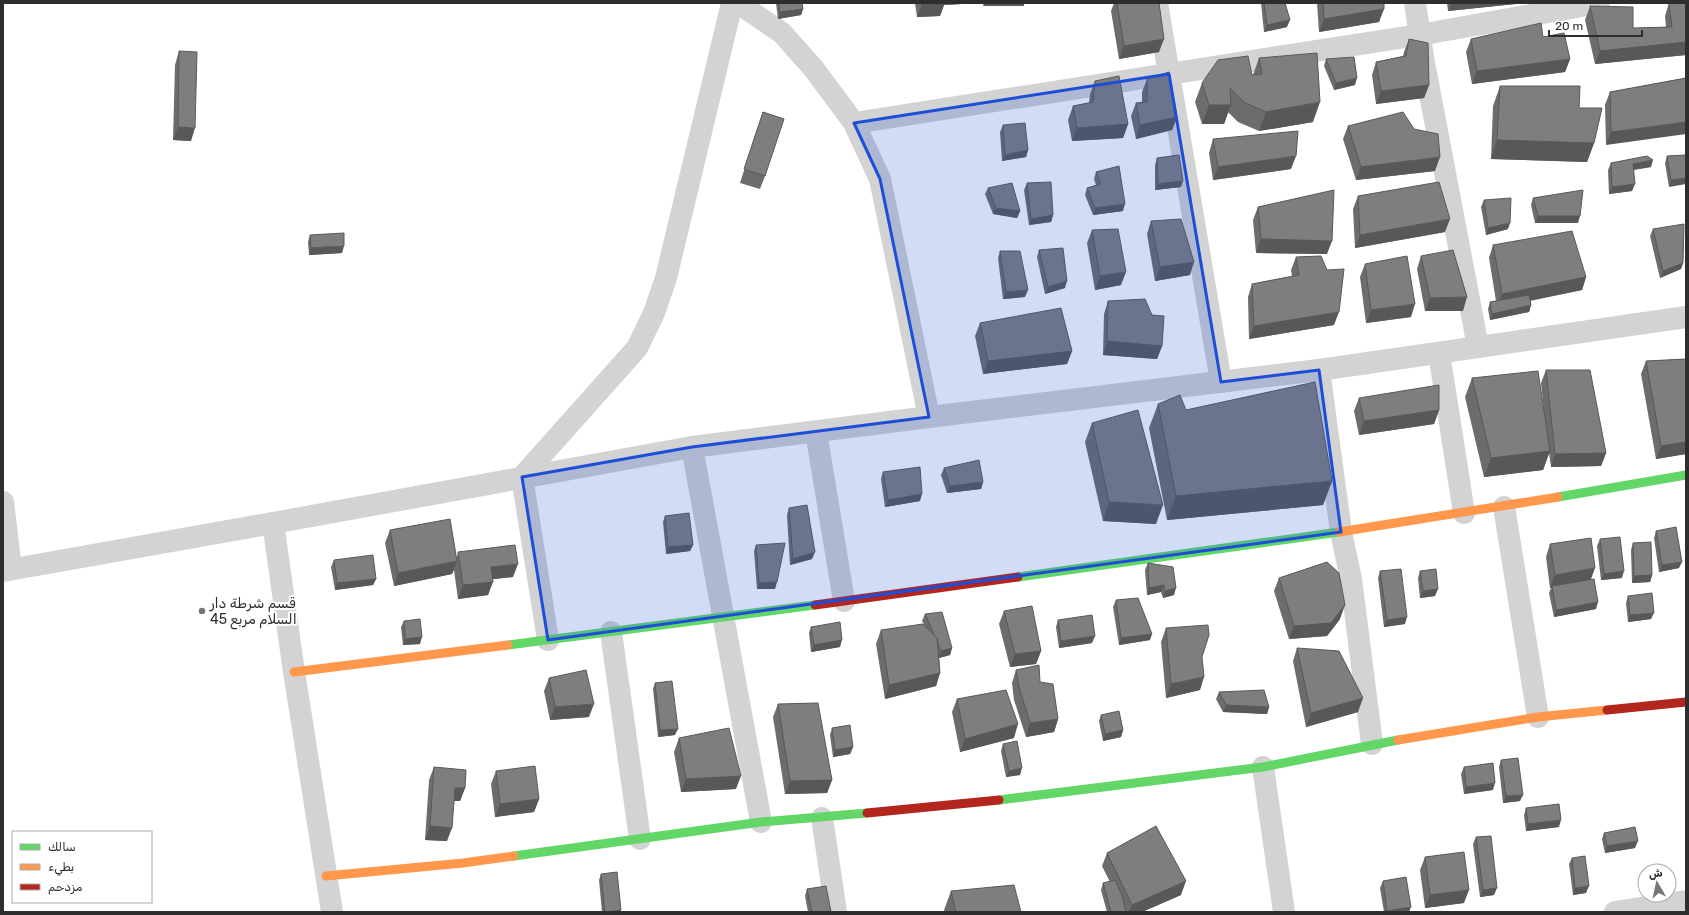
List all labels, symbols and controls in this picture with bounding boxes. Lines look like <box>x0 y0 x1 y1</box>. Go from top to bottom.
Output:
scale bar <box>1549 12 1642 38</box>
text: 20 m <box>1555 19 1583 33</box>
place label: قسم شرطة دار السلام مربع 45 <box>209 595 297 630</box>
marker: قسم شرطة دار السلام مربع 45 <box>197 606 207 616</box>
legend <box>12 831 152 903</box>
text: سالك <box>48 840 76 854</box>
text: بطيء <box>48 860 74 876</box>
north arrow <box>1637 863 1677 903</box>
text: ش <box>1648 866 1663 881</box>
text: مزدحم <box>48 880 83 895</box>

